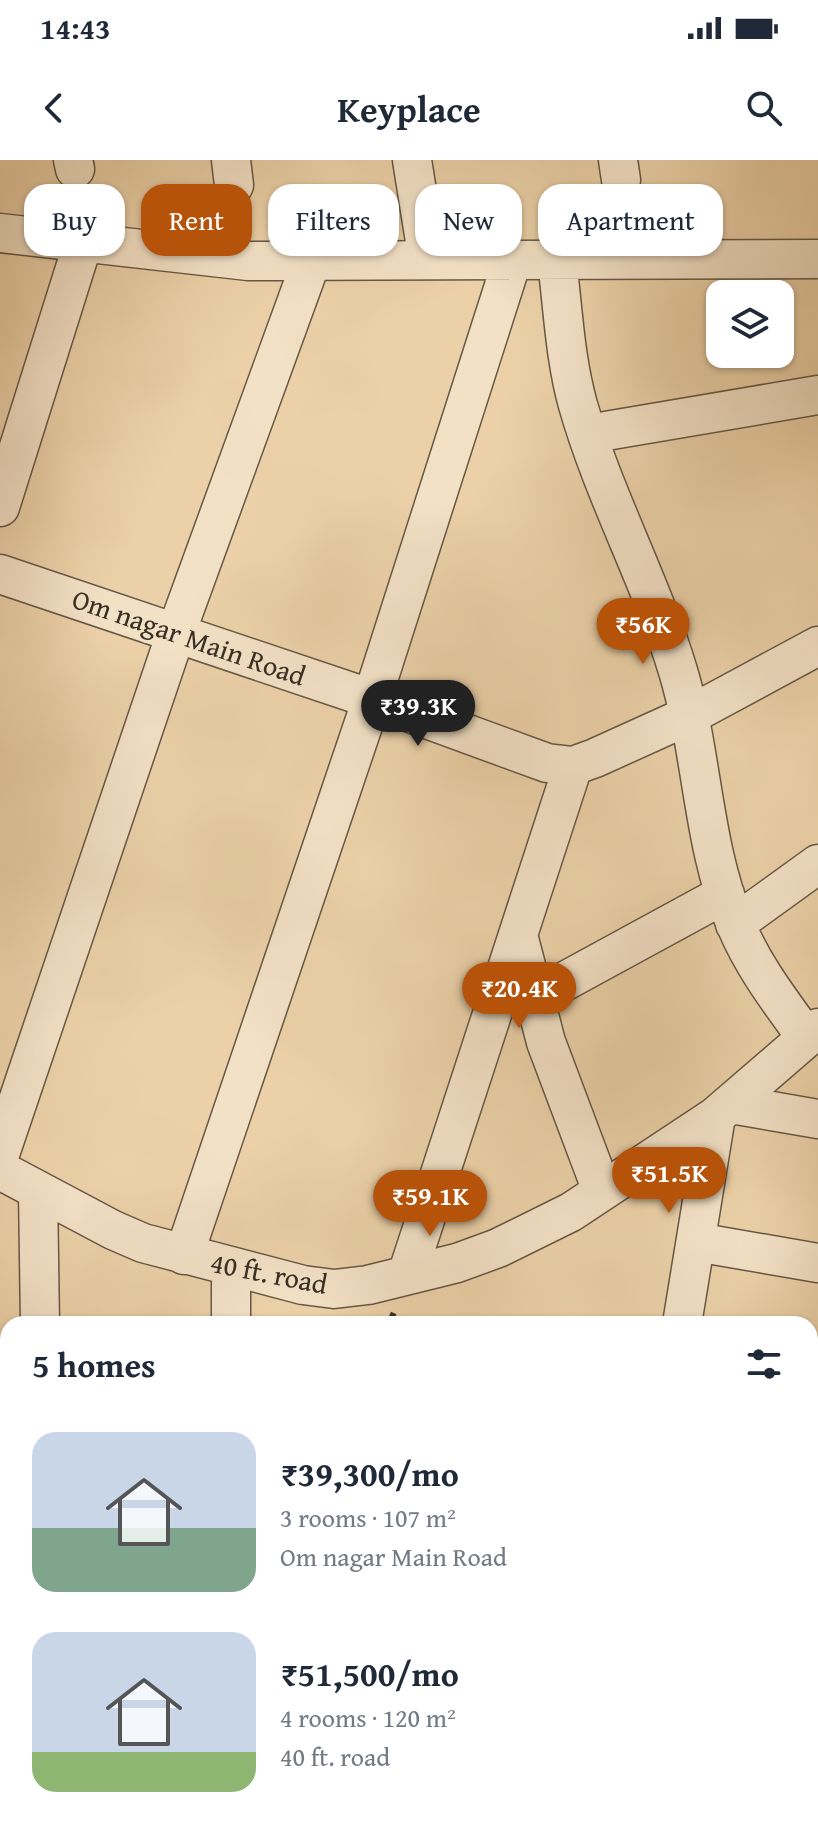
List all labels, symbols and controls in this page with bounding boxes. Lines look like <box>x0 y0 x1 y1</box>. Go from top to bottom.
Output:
text: 14:43 <box>40 6 111 50</box>
text: Keyplace <box>337 82 481 135</box>
icon: back <box>32 86 76 130</box>
icon: search <box>742 86 786 130</box>
chip: Buy <box>24 184 125 256</box>
chip: Rent <box>141 184 252 256</box>
chip: Filters <box>268 184 399 256</box>
chip: New <box>415 184 522 256</box>
chip: Apartment <box>538 184 723 256</box>
map controls <box>706 280 794 368</box>
button: layers <box>706 280 794 368</box>
street label: Om nagar Main Road <box>67 577 311 696</box>
pin: ₹56K <box>596 598 690 666</box>
text: ₹56K <box>615 604 671 643</box>
pin: ₹39.3K <box>353 680 483 748</box>
text: ₹39.3K <box>379 686 457 725</box>
pin: ₹20.4K <box>454 962 584 1030</box>
text: ₹20.4K <box>480 968 558 1007</box>
pin: ₹51.5K <box>604 1147 734 1215</box>
text: ₹51.5K <box>630 1153 708 1192</box>
pin: ₹59.1K <box>365 1170 495 1238</box>
text: ₹59.1K <box>391 1176 469 1215</box>
street label: 40 ft. road <box>207 1241 331 1304</box>
text: 5 homes <box>32 1340 156 1389</box>
icon: filters <box>742 1342 786 1386</box>
text: ₹39,300/mo <box>280 1449 459 1498</box>
icon: home <box>96 1464 192 1560</box>
text: 3 rooms · 107 m² <box>280 1498 456 1537</box>
text: Om nagar Main Road <box>280 1537 507 1576</box>
text: ₹51,500/mo <box>280 1649 459 1698</box>
icon: home <box>96 1664 192 1760</box>
text: 4 rooms · 120 m² <box>280 1698 456 1737</box>
text: 40 ft. road <box>280 1737 390 1776</box>

